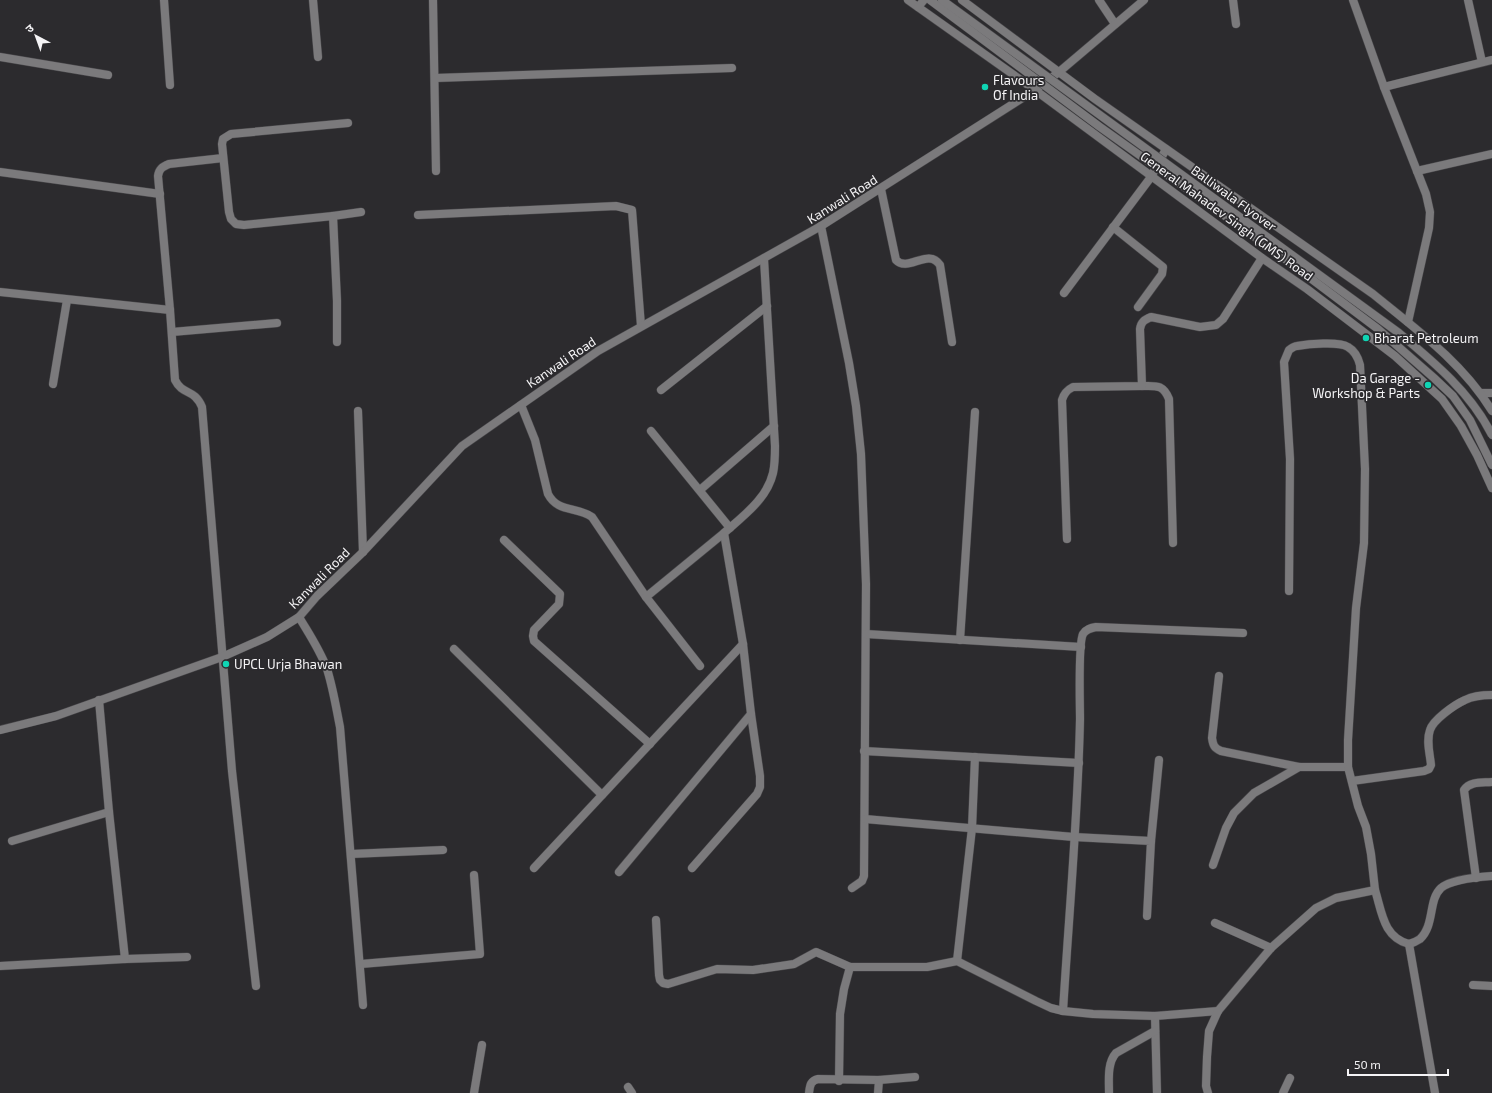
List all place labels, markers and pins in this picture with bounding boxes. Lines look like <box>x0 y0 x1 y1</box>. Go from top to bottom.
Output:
place label: Flavours Of India <box>993 72 1044 103</box>
marker: Flavours Of India <box>980 82 990 92</box>
place label: Bharat Petroleum <box>1374 330 1479 346</box>
marker: Bharat Petroleum <box>1361 333 1371 343</box>
place label: Da Garage - Workshop & Parts <box>1312 370 1420 401</box>
marker: Da Garage - Workshop & Parts <box>1423 380 1433 390</box>
place label: UPCL Urja Bhawan <box>234 656 342 672</box>
marker: UPCL Urja Bhawan <box>221 659 231 669</box>

